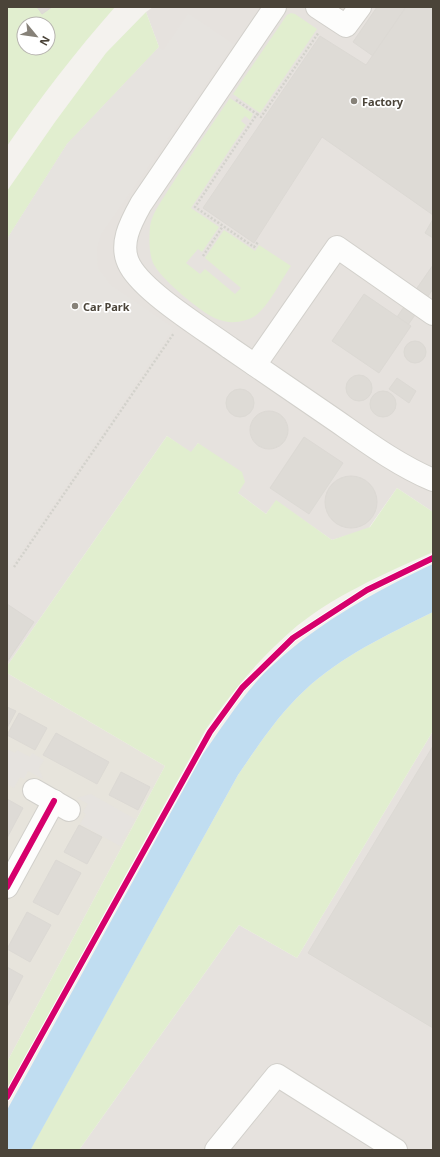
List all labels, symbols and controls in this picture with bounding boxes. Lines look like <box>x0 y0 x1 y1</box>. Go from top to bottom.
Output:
north arrow <box>16 16 56 56</box>
text: N <box>36 34 54 49</box>
place label: Factory <box>362 94 404 109</box>
marker: Factory <box>349 96 359 106</box>
place label: Car Park <box>83 299 130 314</box>
marker: Car Park <box>70 301 80 311</box>

